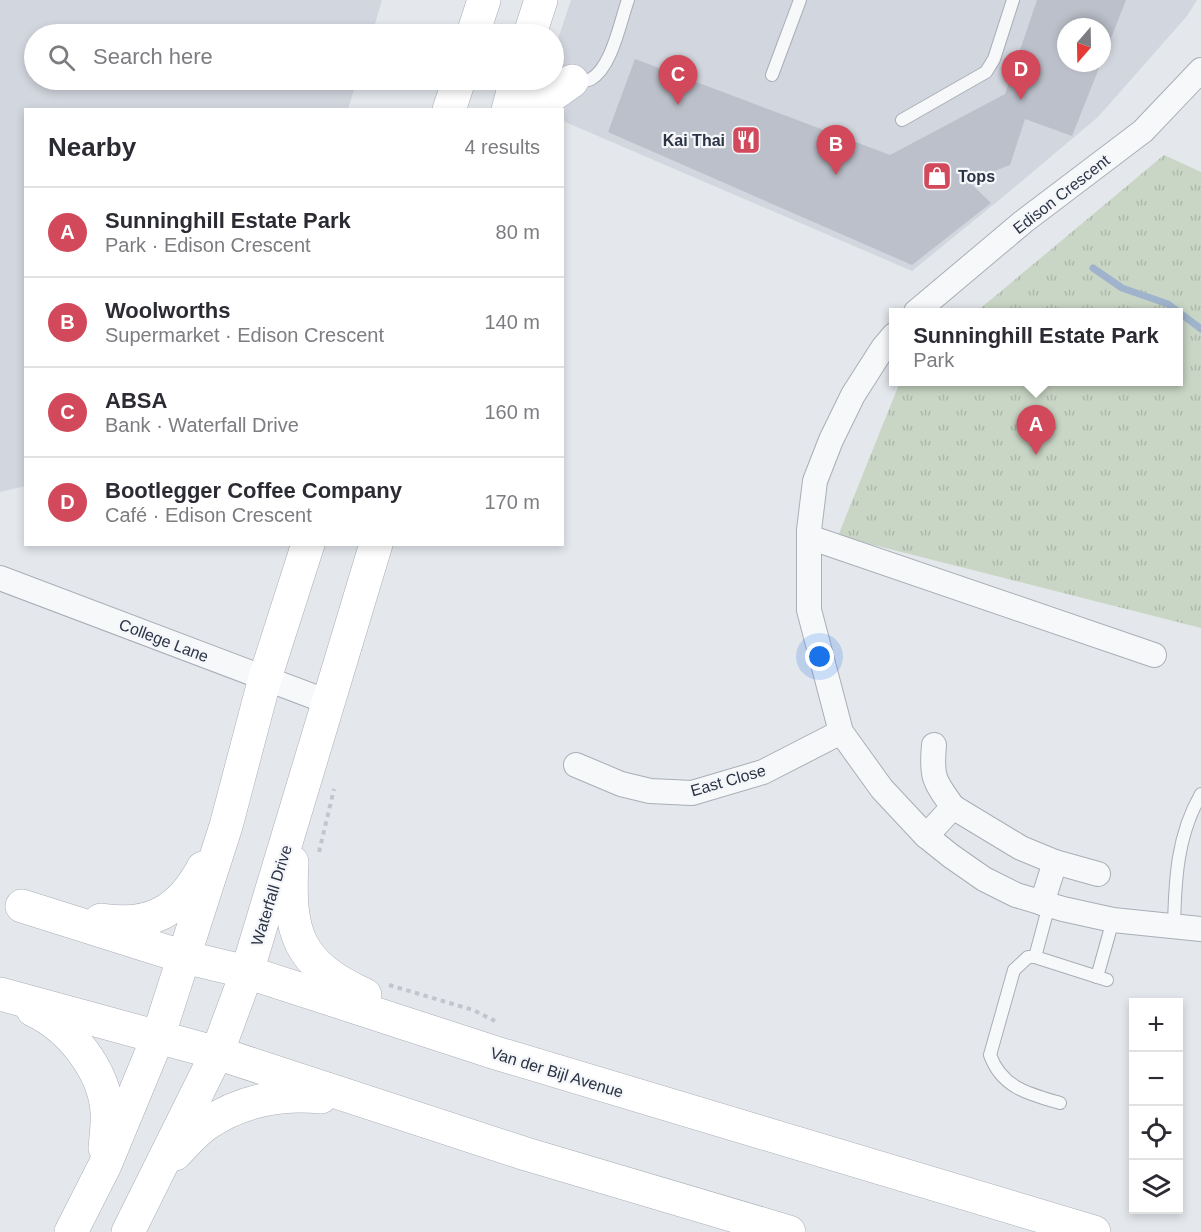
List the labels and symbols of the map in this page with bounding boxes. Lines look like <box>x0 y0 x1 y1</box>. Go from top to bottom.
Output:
north arrow <box>1057 18 1111 72</box>
pin: D <box>1002 51 1040 100</box>
pin: C <box>658 56 698 105</box>
restaurant icon: Kai Thai <box>730 124 762 156</box>
pin: B <box>816 126 856 175</box>
place label: Kai Thai <box>663 132 725 149</box>
street label: Edison Crescent <box>1010 151 1113 237</box>
shop icon: Tops <box>921 160 953 192</box>
place label: Tops <box>958 168 995 185</box>
pin: A <box>1016 406 1056 455</box>
street label: College Lane <box>117 616 211 665</box>
your location <box>805 642 834 671</box>
street label: East Close <box>689 762 768 799</box>
street label: Waterfall Drive <box>248 843 295 948</box>
street label: Van der Bijl Avenue <box>488 1044 626 1101</box>

